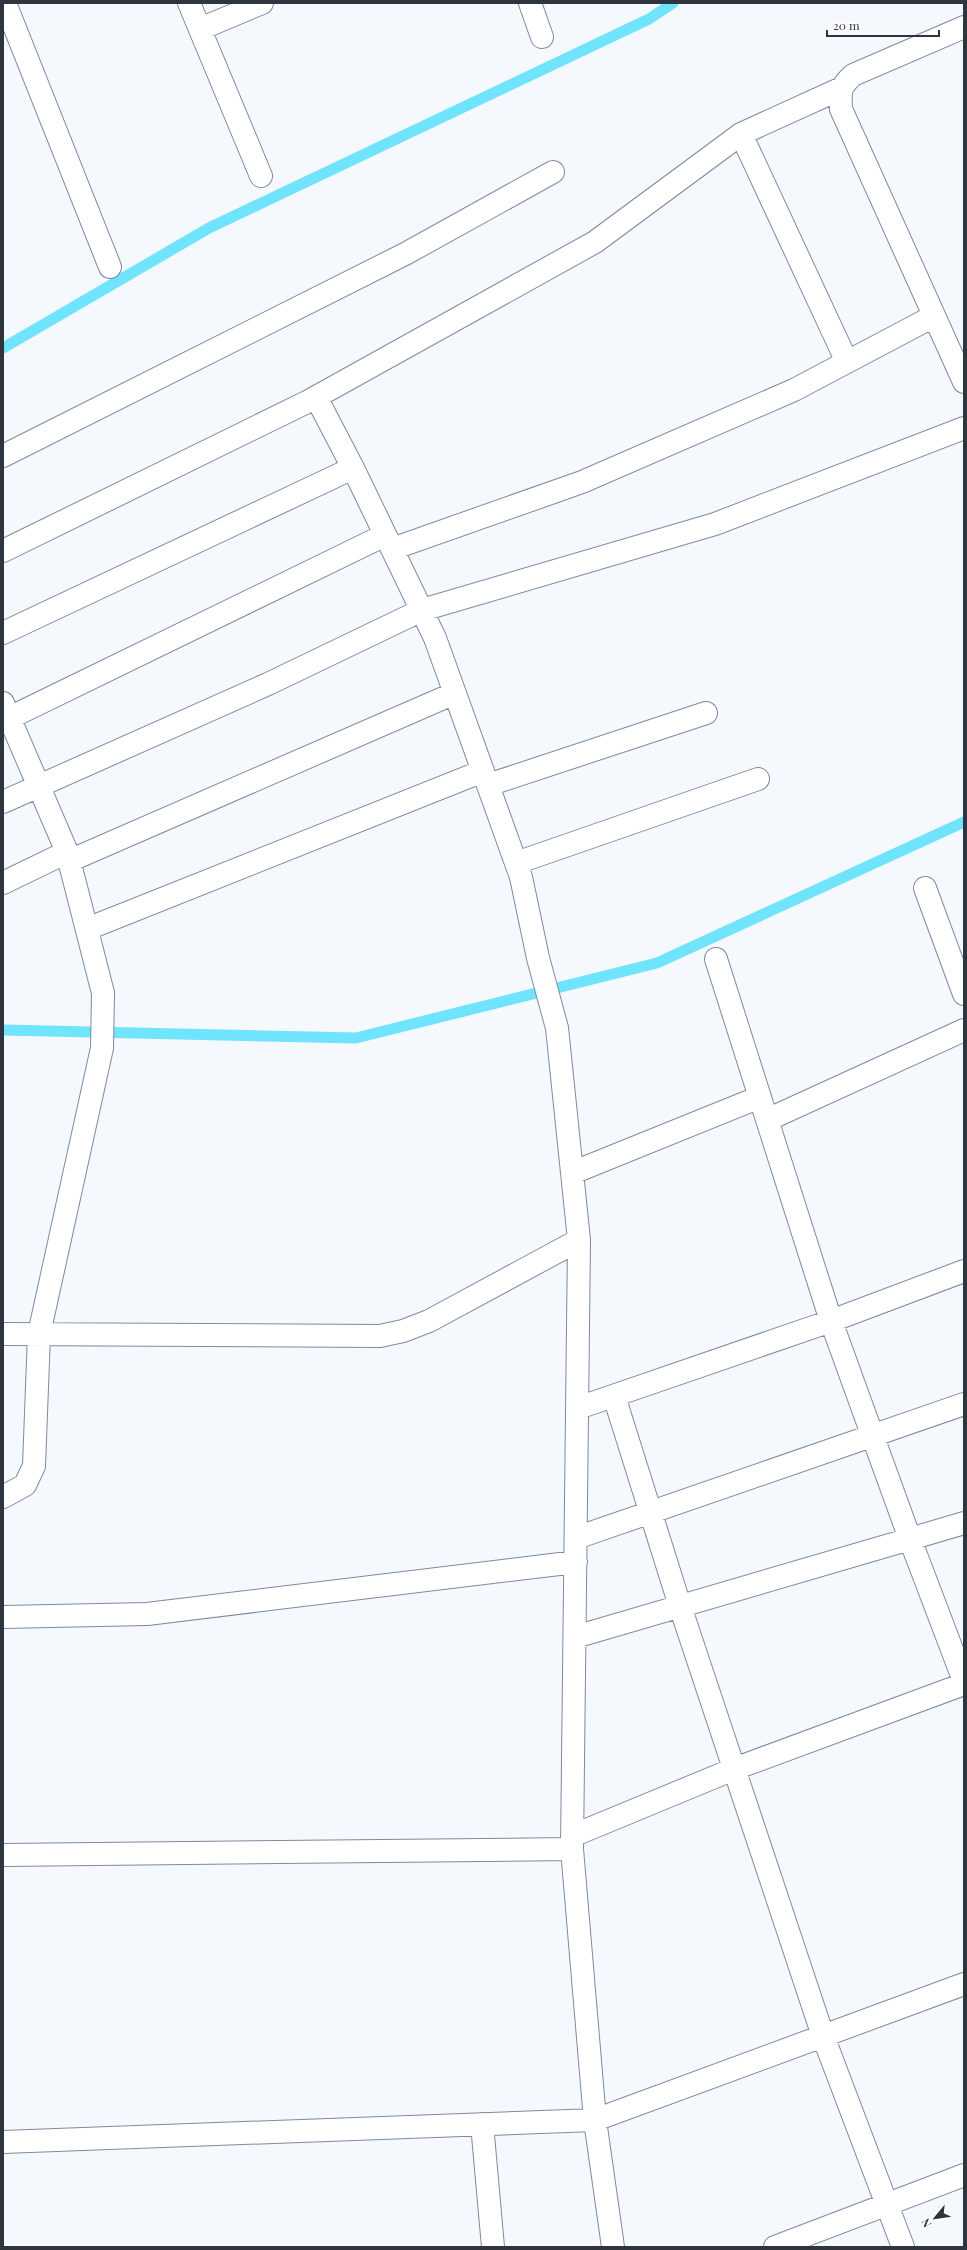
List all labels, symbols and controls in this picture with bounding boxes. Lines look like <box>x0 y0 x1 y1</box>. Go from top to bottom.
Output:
scale bar <box>827 12 939 38</box>
text: 20 m <box>833 17 860 33</box>
north arrow <box>915 2198 955 2238</box>
text: N <box>917 2216 934 2230</box>

